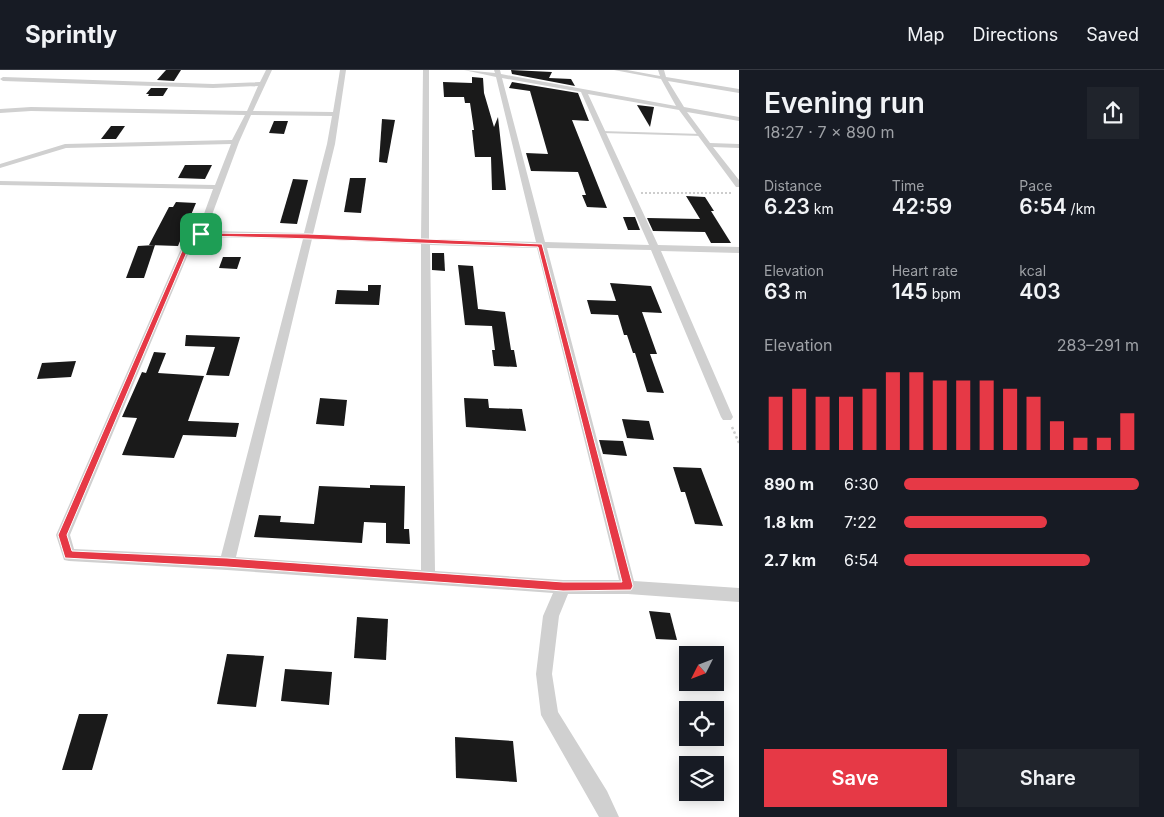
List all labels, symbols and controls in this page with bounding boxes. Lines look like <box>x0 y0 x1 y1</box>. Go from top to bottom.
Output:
text: Sprintly <box>25 20 117 49</box>
text: Map <box>907 24 945 45</box>
text: Directions <box>973 24 1058 45</box>
text: Saved <box>1086 24 1139 45</box>
text: Evening run <box>764 86 925 120</box>
button: share <box>1087 87 1139 139</box>
text: 18:27 · 7 × 890 m <box>764 122 895 142</box>
text: Distance <box>764 177 822 194</box>
text: Time <box>892 177 925 194</box>
text: Pace <box>1019 177 1052 194</box>
text: 6.23 <box>764 194 810 219</box>
text: 42:59 <box>892 194 952 219</box>
text: 6:54 <box>1019 194 1067 219</box>
text: km <box>810 200 834 217</box>
text: /km <box>1067 200 1096 217</box>
pin <box>180 213 222 255</box>
icon: arrive <box>187 220 215 248</box>
text: Elevation <box>764 262 824 279</box>
text: Heart rate <box>892 262 958 279</box>
text: kcal <box>1019 262 1046 279</box>
text: 63 <box>764 279 791 304</box>
text: 145 <box>892 279 928 304</box>
text: 403 <box>1019 279 1061 304</box>
text: m <box>791 285 807 302</box>
text: bpm <box>928 285 961 302</box>
text: Elevation <box>764 335 833 355</box>
text: 283–291 m <box>1057 335 1139 355</box>
text: 890 m <box>764 474 814 494</box>
text: 6:30 <box>844 474 879 494</box>
text: 1.8 km <box>764 512 814 532</box>
text: 7:22 <box>844 512 877 532</box>
text: 2.7 km <box>764 550 816 570</box>
text: 6:54 <box>844 550 879 570</box>
north arrow <box>679 646 724 691</box>
map controls <box>679 646 724 801</box>
button: locate <box>679 701 724 746</box>
button: Save <box>764 749 947 807</box>
button: Share <box>957 749 1139 807</box>
button: layers <box>679 756 724 801</box>

